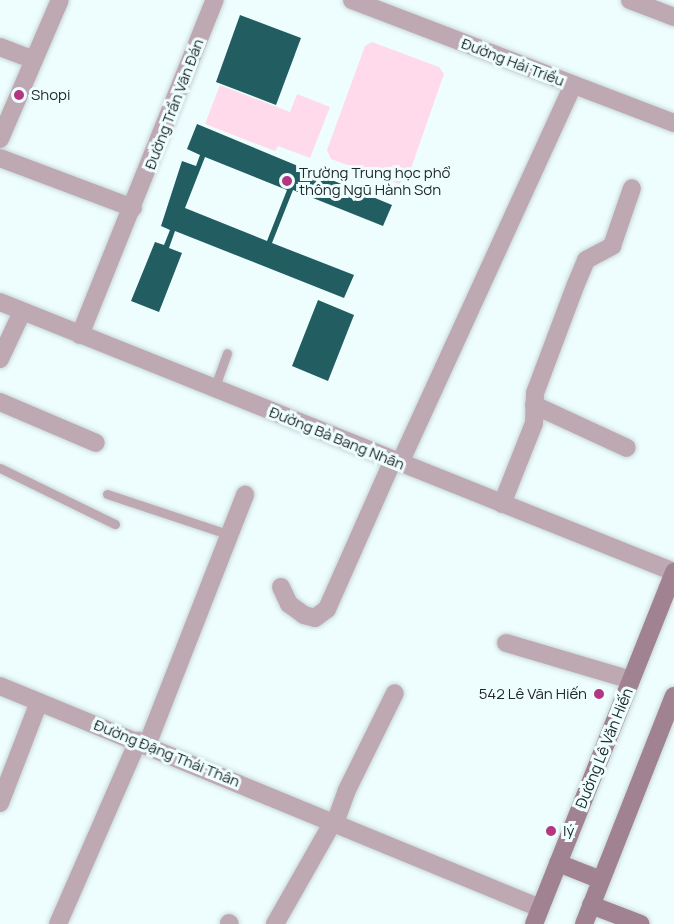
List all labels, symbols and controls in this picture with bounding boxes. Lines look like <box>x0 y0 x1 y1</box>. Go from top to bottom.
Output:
street label: Đường Hải Triều <box>459 34 567 90</box>
street label: Đường Trần Văn Đán <box>141 36 207 172</box>
place label: Shopi <box>31 86 70 104</box>
marker: Shopi <box>12 88 26 102</box>
place label: Trường Trung học phổ thông Ngũ Hành Sơn <box>299 163 450 198</box>
marker: Trường Trung học phổ thông Ngũ Hành Sơn <box>280 174 294 188</box>
street label: Đường Bà Bang Nhãn <box>267 403 407 473</box>
place label: 542 Lê Văn Hiến <box>479 685 587 703</box>
street label: Đường Lê Văn Hiến <box>572 685 636 811</box>
marker: 542 Lê Văn Hiến <box>592 687 606 701</box>
street label: Đường Đặng Thái Thân <box>91 715 243 791</box>
place label: lý <box>563 822 574 840</box>
marker: lý <box>544 824 558 838</box>

